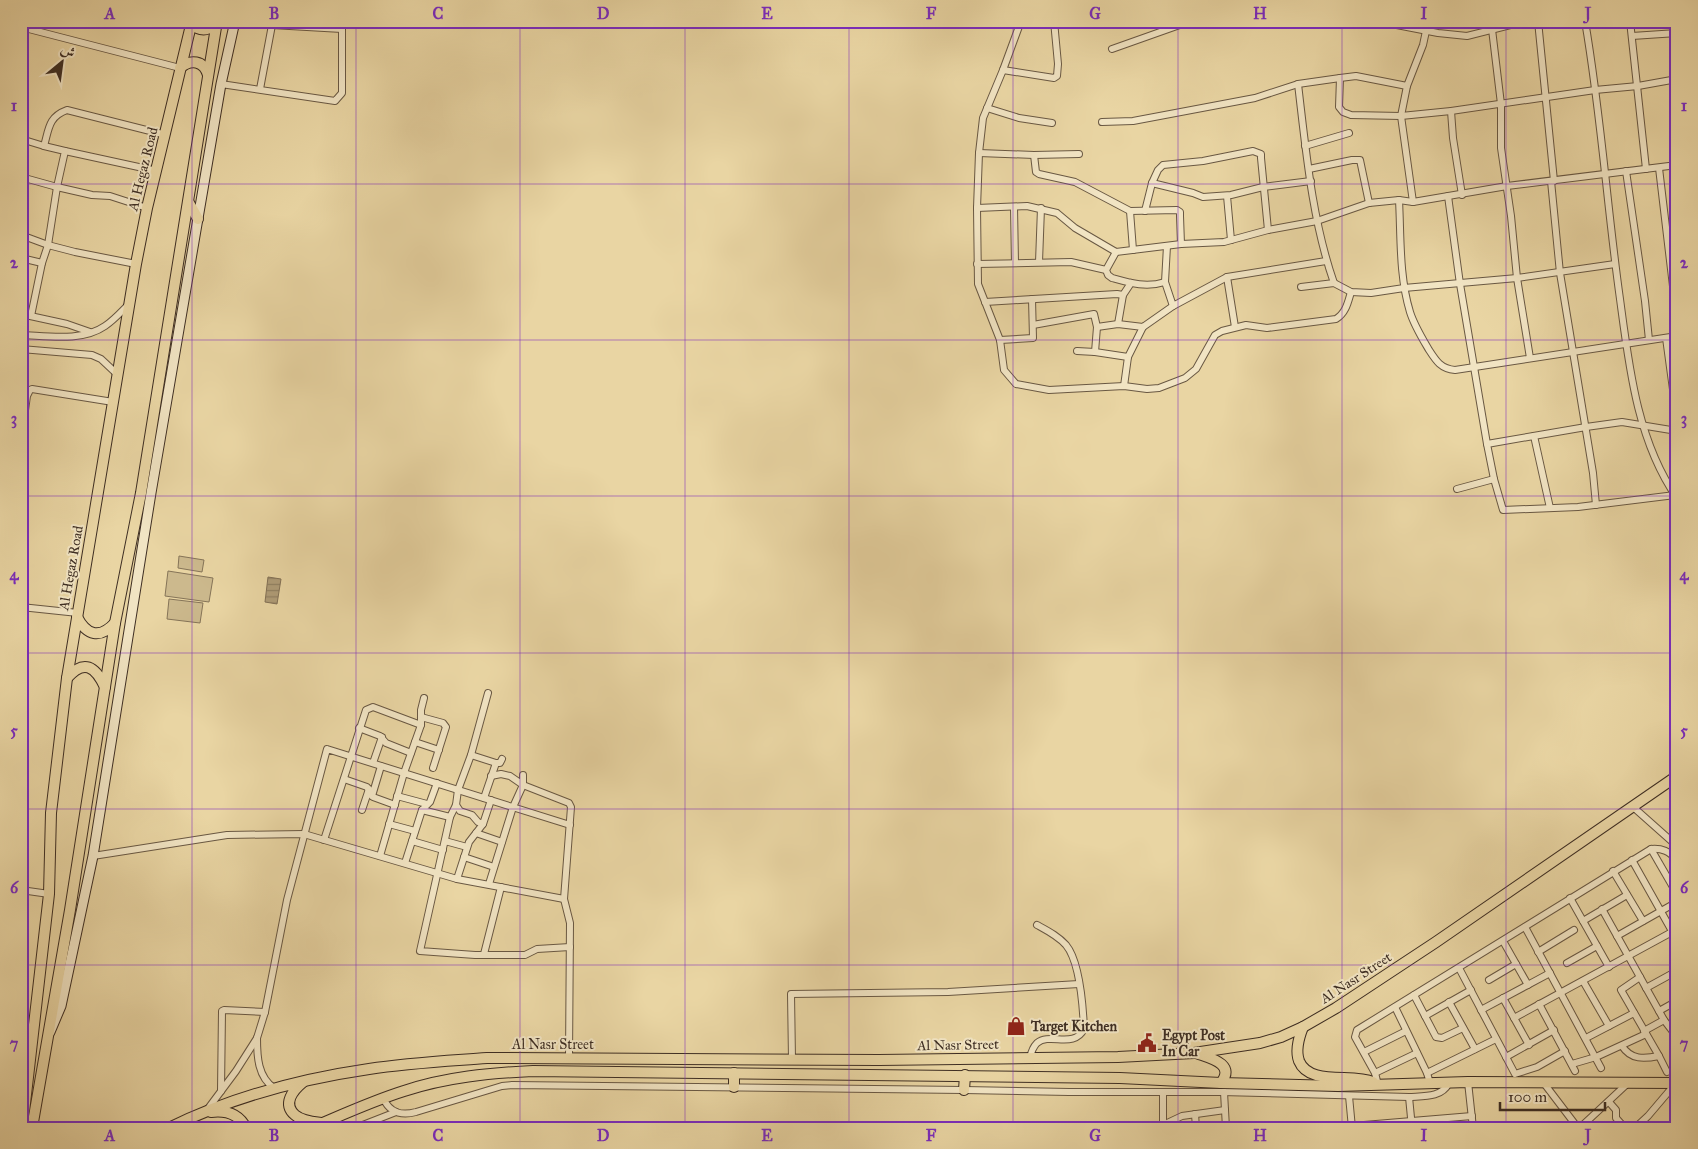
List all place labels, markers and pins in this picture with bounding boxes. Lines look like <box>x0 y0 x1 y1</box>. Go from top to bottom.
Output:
shop icon: Target Kitchen <box>1005 1015 1027 1037</box>
place label: Target Kitchen <box>1030 1018 1117 1036</box>
place label: Egypt Post In Car <box>1162 1027 1225 1060</box>
public building icon: Egypt Post In Car <box>1136 1032 1158 1054</box>

